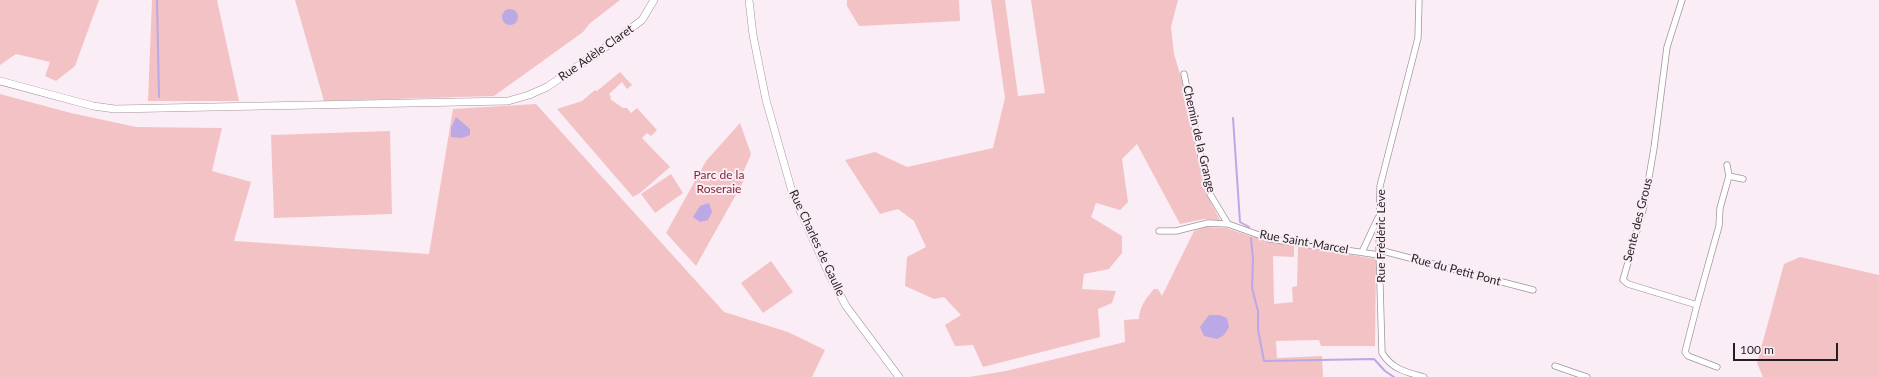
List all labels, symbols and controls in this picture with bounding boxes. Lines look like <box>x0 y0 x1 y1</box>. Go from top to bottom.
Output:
street label: Rue Adèle Claret <box>556 22 636 84</box>
street label: Chemin de la Grange <box>1180 84 1218 194</box>
park label: Parc de la Roseraie <box>694 168 744 196</box>
street label: Sente des Grous <box>1621 177 1655 263</box>
street label: Rue Charles de Gaulle <box>786 188 848 298</box>
street label: Rue Frédéric Lève <box>1374 189 1388 283</box>
street label: Rue Saint-Marcel <box>1259 227 1349 257</box>
street label: Rue du Petit Pont <box>1410 251 1502 289</box>
scale bar <box>1735 335 1840 361</box>
text: 100 m <box>1740 342 1774 357</box>

